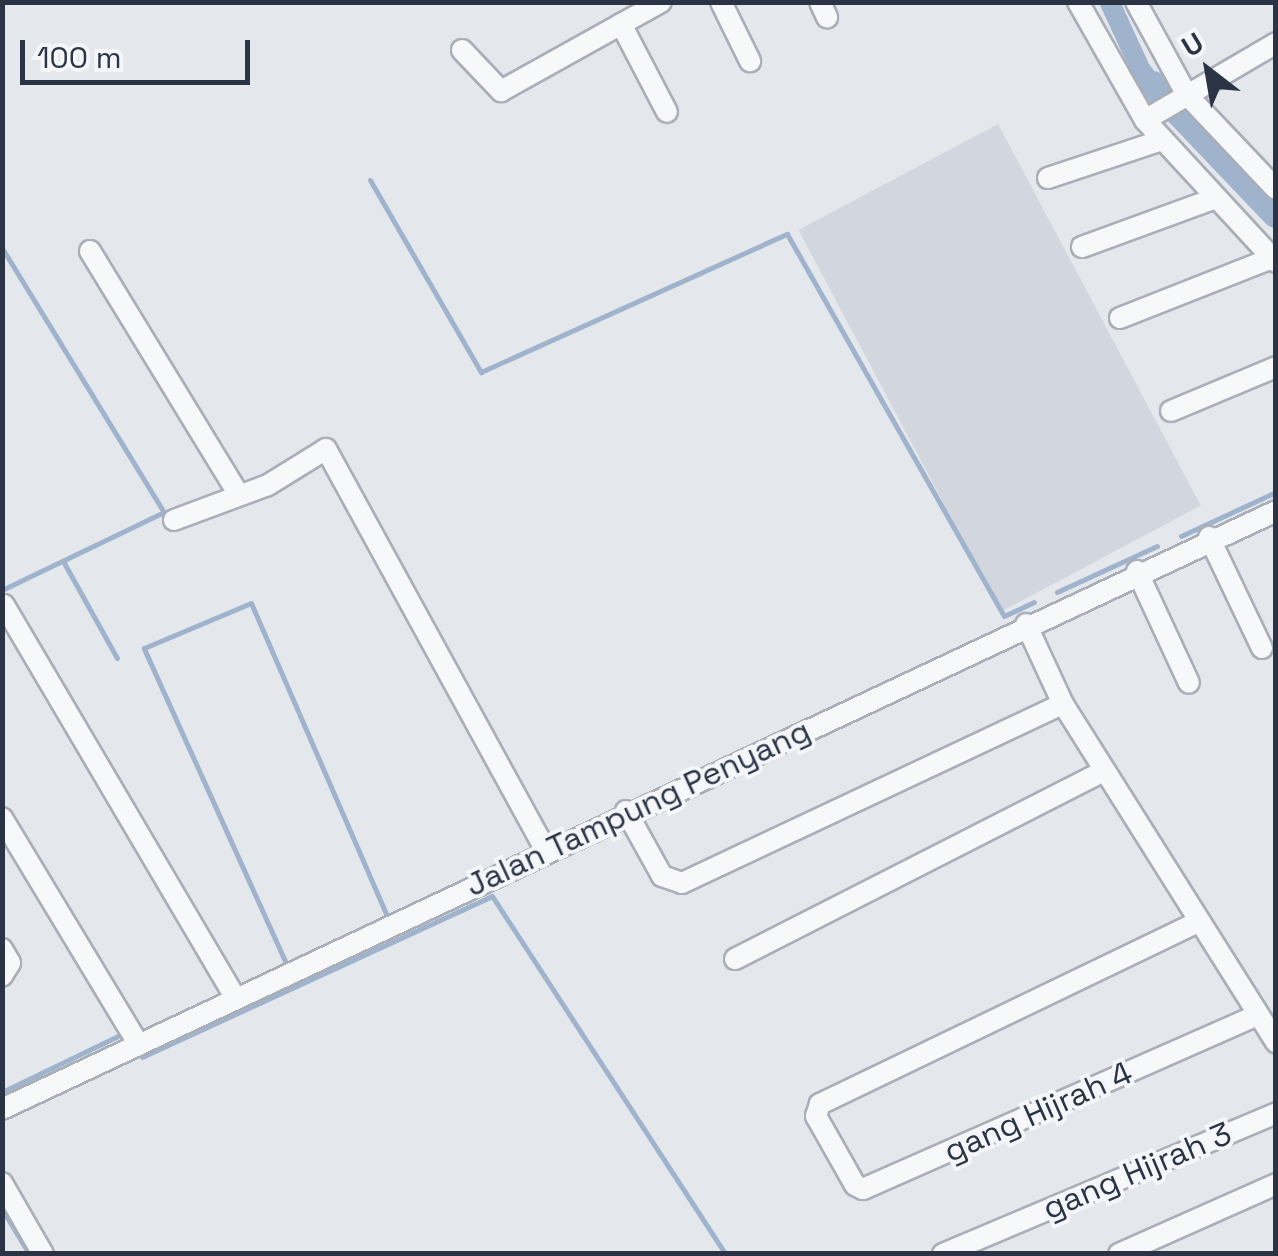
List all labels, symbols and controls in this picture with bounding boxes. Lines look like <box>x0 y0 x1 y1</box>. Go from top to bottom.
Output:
scale bar <box>25 20 255 82</box>
north arrow <box>1158 20 1258 120</box>
text: U <box>1175 24 1210 65</box>
text: 100 m <box>37 38 122 77</box>
street label: Jalan Tampung Penyang <box>459 711 817 905</box>
street label: gang Hijrah 4 <box>938 1053 1138 1171</box>
street label: gang Hijrah 3 <box>1037 1114 1237 1228</box>

